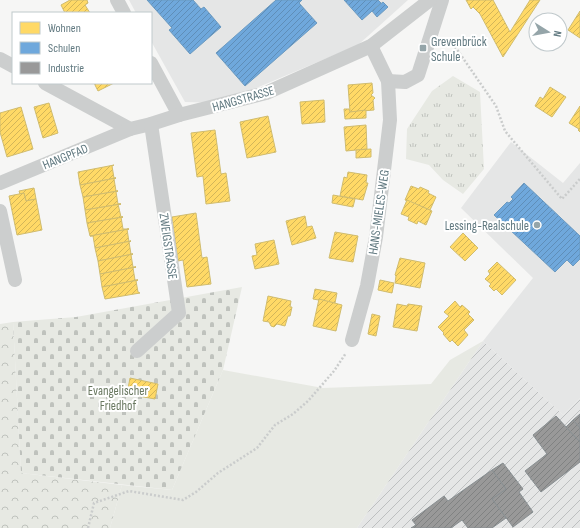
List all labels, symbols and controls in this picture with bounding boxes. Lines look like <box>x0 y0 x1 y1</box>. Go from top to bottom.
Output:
legend <box>12 12 152 84</box>
north arrow <box>528 12 568 52</box>
text: Wohnen <box>48 21 81 36</box>
text: N <box>550 30 564 38</box>
place label: Grevenbrück Schule <box>431 34 487 65</box>
text: Schulen <box>48 41 80 56</box>
marker: Grevenbrück Schule <box>418 43 428 53</box>
text: Industrie <box>48 61 84 76</box>
street label: HANGSTRASSE <box>210 82 276 115</box>
street label: HANGPFAD <box>40 141 90 173</box>
street label: HANS-MIELES-WEG <box>365 169 393 256</box>
street label: ZWEIGSTRASSE <box>155 212 181 280</box>
place label: Lessing-Realschule <box>445 218 529 234</box>
marker: Lessing-Realschule <box>532 220 542 230</box>
park label: Evangelischer Friedhof <box>88 383 149 414</box>

